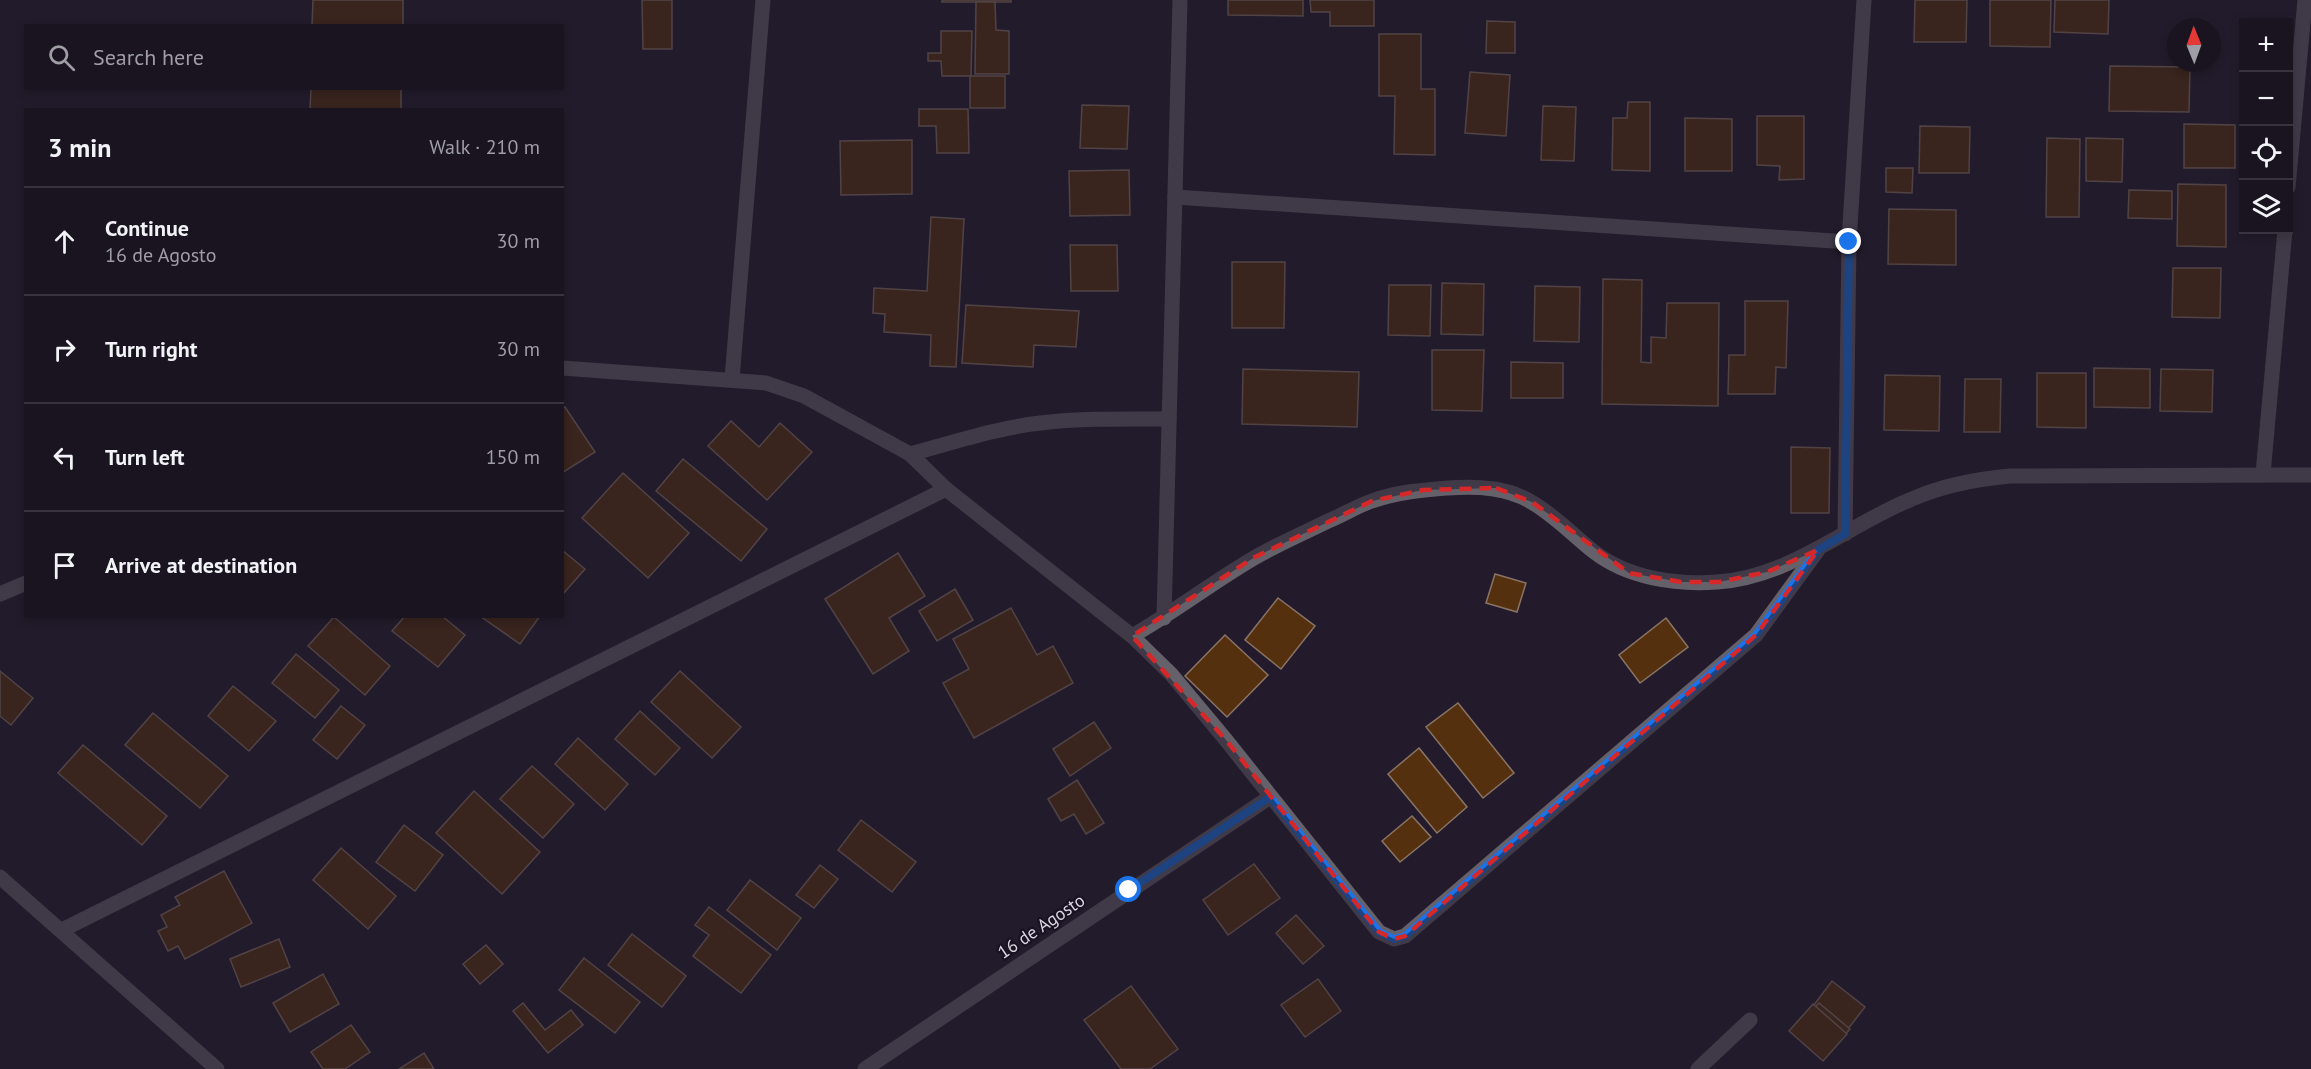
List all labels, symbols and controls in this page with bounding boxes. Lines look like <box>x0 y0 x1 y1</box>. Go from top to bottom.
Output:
north arrow <box>2167 18 2221 72</box>
map controls <box>2239 18 2293 234</box>
button: + <box>2239 18 2293 72</box>
search box <box>24 24 564 90</box>
icon: search <box>45 41 78 74</box>
text: Search here <box>93 43 204 71</box>
button: − <box>2239 72 2293 126</box>
button: locate <box>2239 126 2293 180</box>
text: 3 min <box>48 131 111 164</box>
text: Walk · 210 m <box>429 134 540 160</box>
button: layers <box>2239 180 2293 234</box>
text: Continue <box>105 214 189 242</box>
icon: ahead <box>48 225 81 258</box>
text: 30 m <box>497 228 540 254</box>
route end <box>1835 228 1861 254</box>
text: 16 de Agosto <box>105 242 216 268</box>
icon: right <box>48 333 81 366</box>
text: Turn right <box>105 335 197 363</box>
text: 30 m <box>497 336 540 362</box>
icon: left <box>48 441 81 474</box>
text: Turn left <box>105 443 185 471</box>
text: 150 m <box>486 444 540 470</box>
icon: arrive <box>48 549 81 582</box>
text: Arrive at destination <box>105 551 297 579</box>
route start <box>1115 876 1141 902</box>
street label: 16 de Agosto <box>993 888 1089 964</box>

